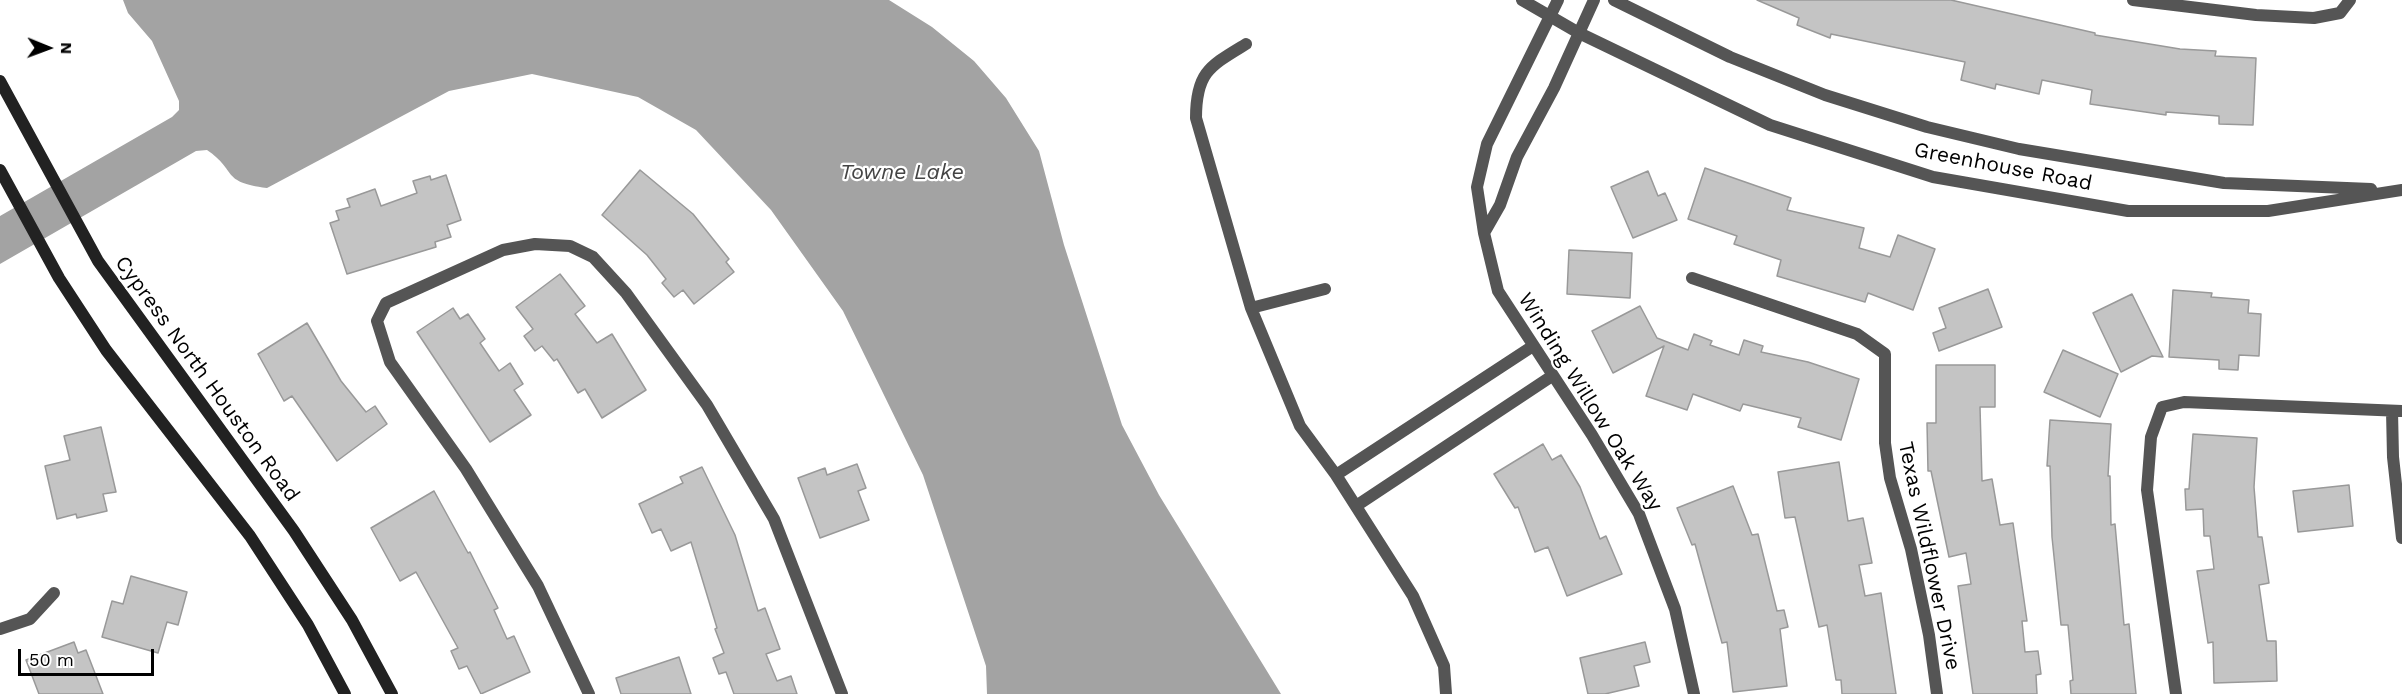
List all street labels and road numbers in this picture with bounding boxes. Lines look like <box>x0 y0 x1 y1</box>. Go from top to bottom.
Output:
street label: Greenhouse Road <box>1912 137 2094 197</box>
street label: Cypress North Houston Road <box>109 251 305 507</box>
street label: Winding Willow Oak Way <box>1512 288 1668 516</box>
street label: Texas Wildflower Drive <box>1892 440 1966 672</box>

